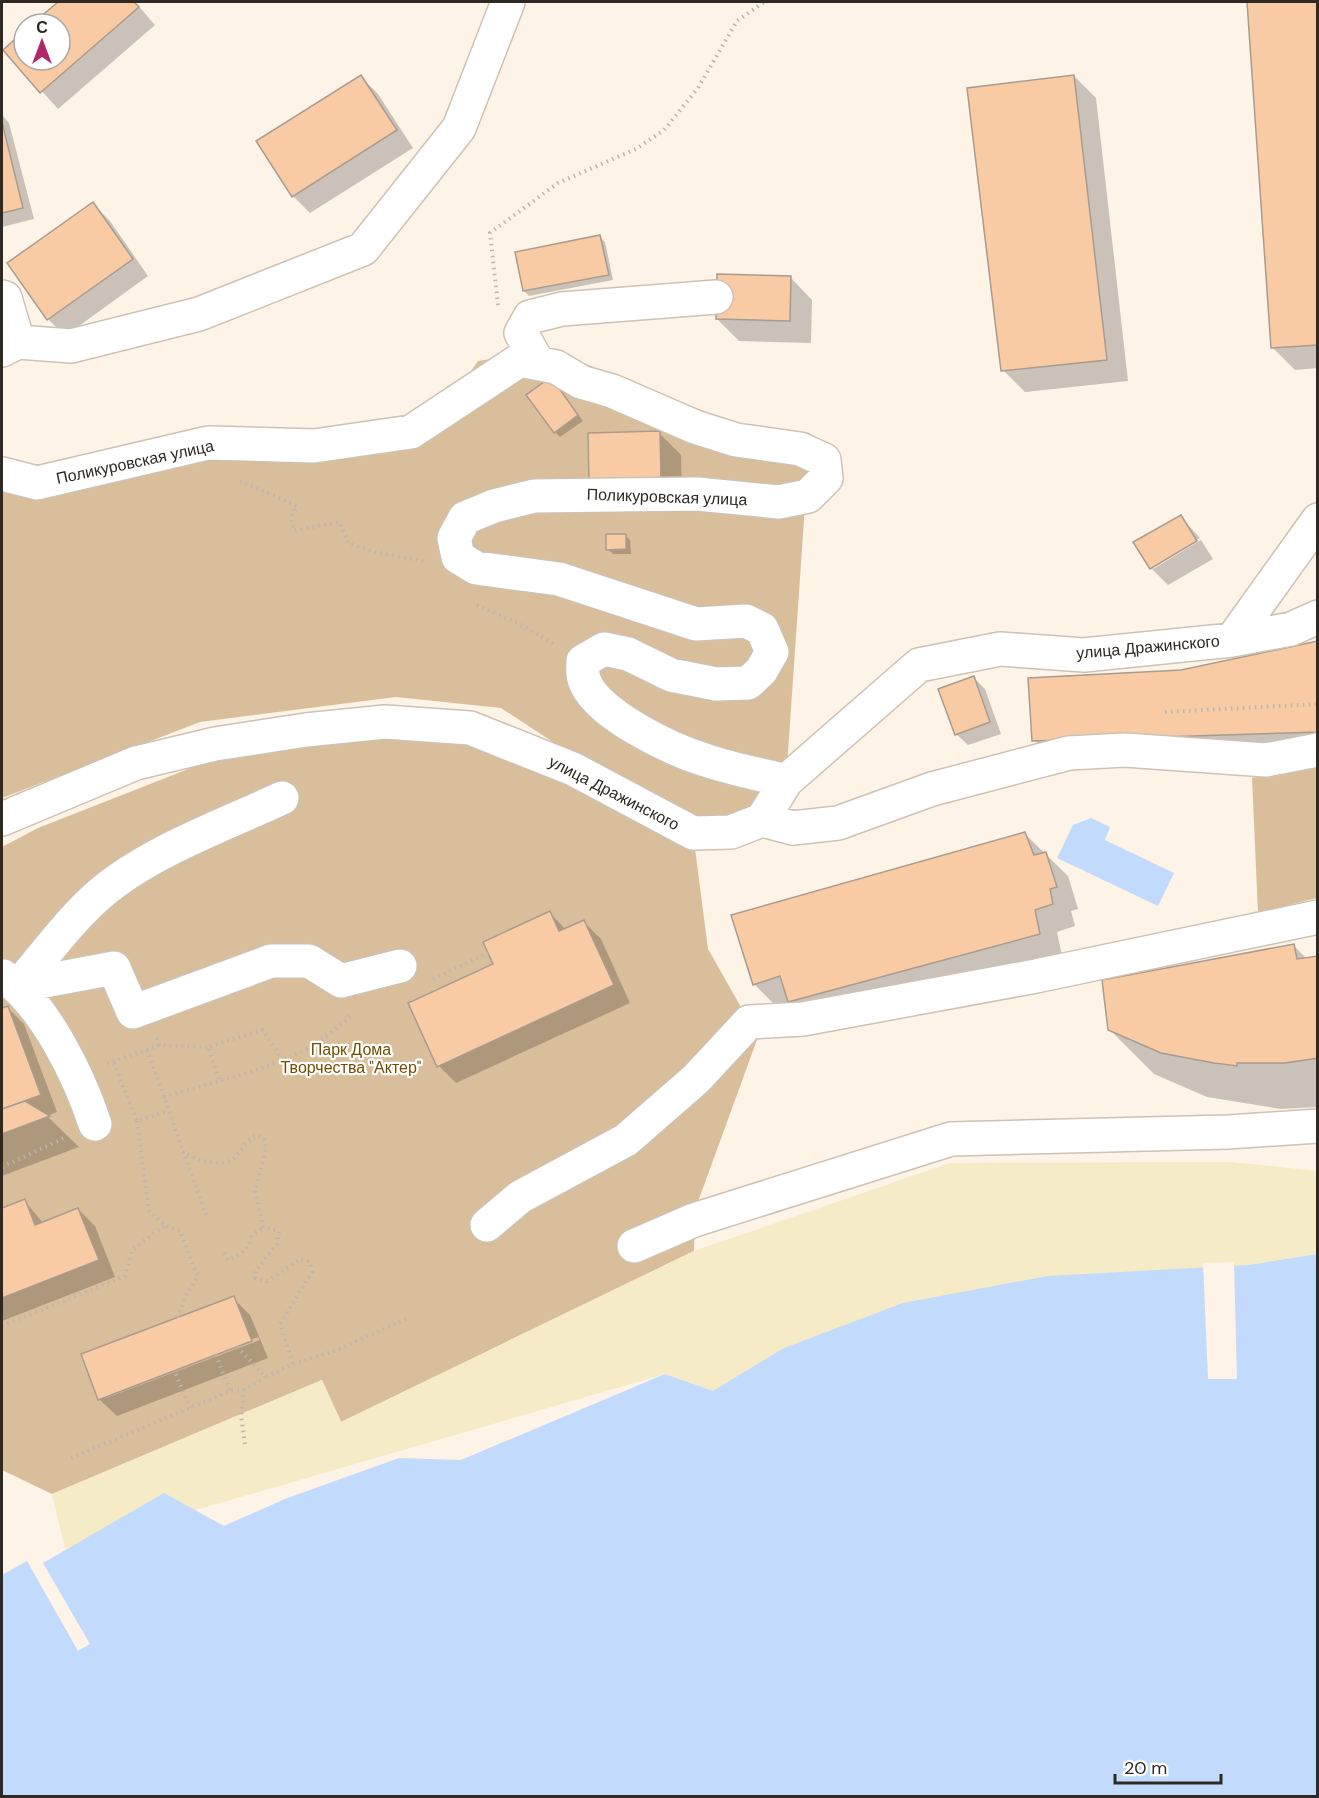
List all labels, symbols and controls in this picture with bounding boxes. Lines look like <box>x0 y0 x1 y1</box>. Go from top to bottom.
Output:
north arrow <box>12 12 72 72</box>
text: С <box>36 17 48 38</box>
street label: Поликуровская улица <box>54 435 216 489</box>
street label: Поликуровская улица <box>586 484 748 510</box>
street label: улица Дражинского <box>1075 630 1221 664</box>
street label: улица Дражинского <box>545 751 683 835</box>
park label: Парк Дома Творчества "Актер" <box>281 1039 422 1078</box>
scale bar <box>1115 1747 1222 1785</box>
text: 20 m <box>1124 1756 1167 1780</box>

